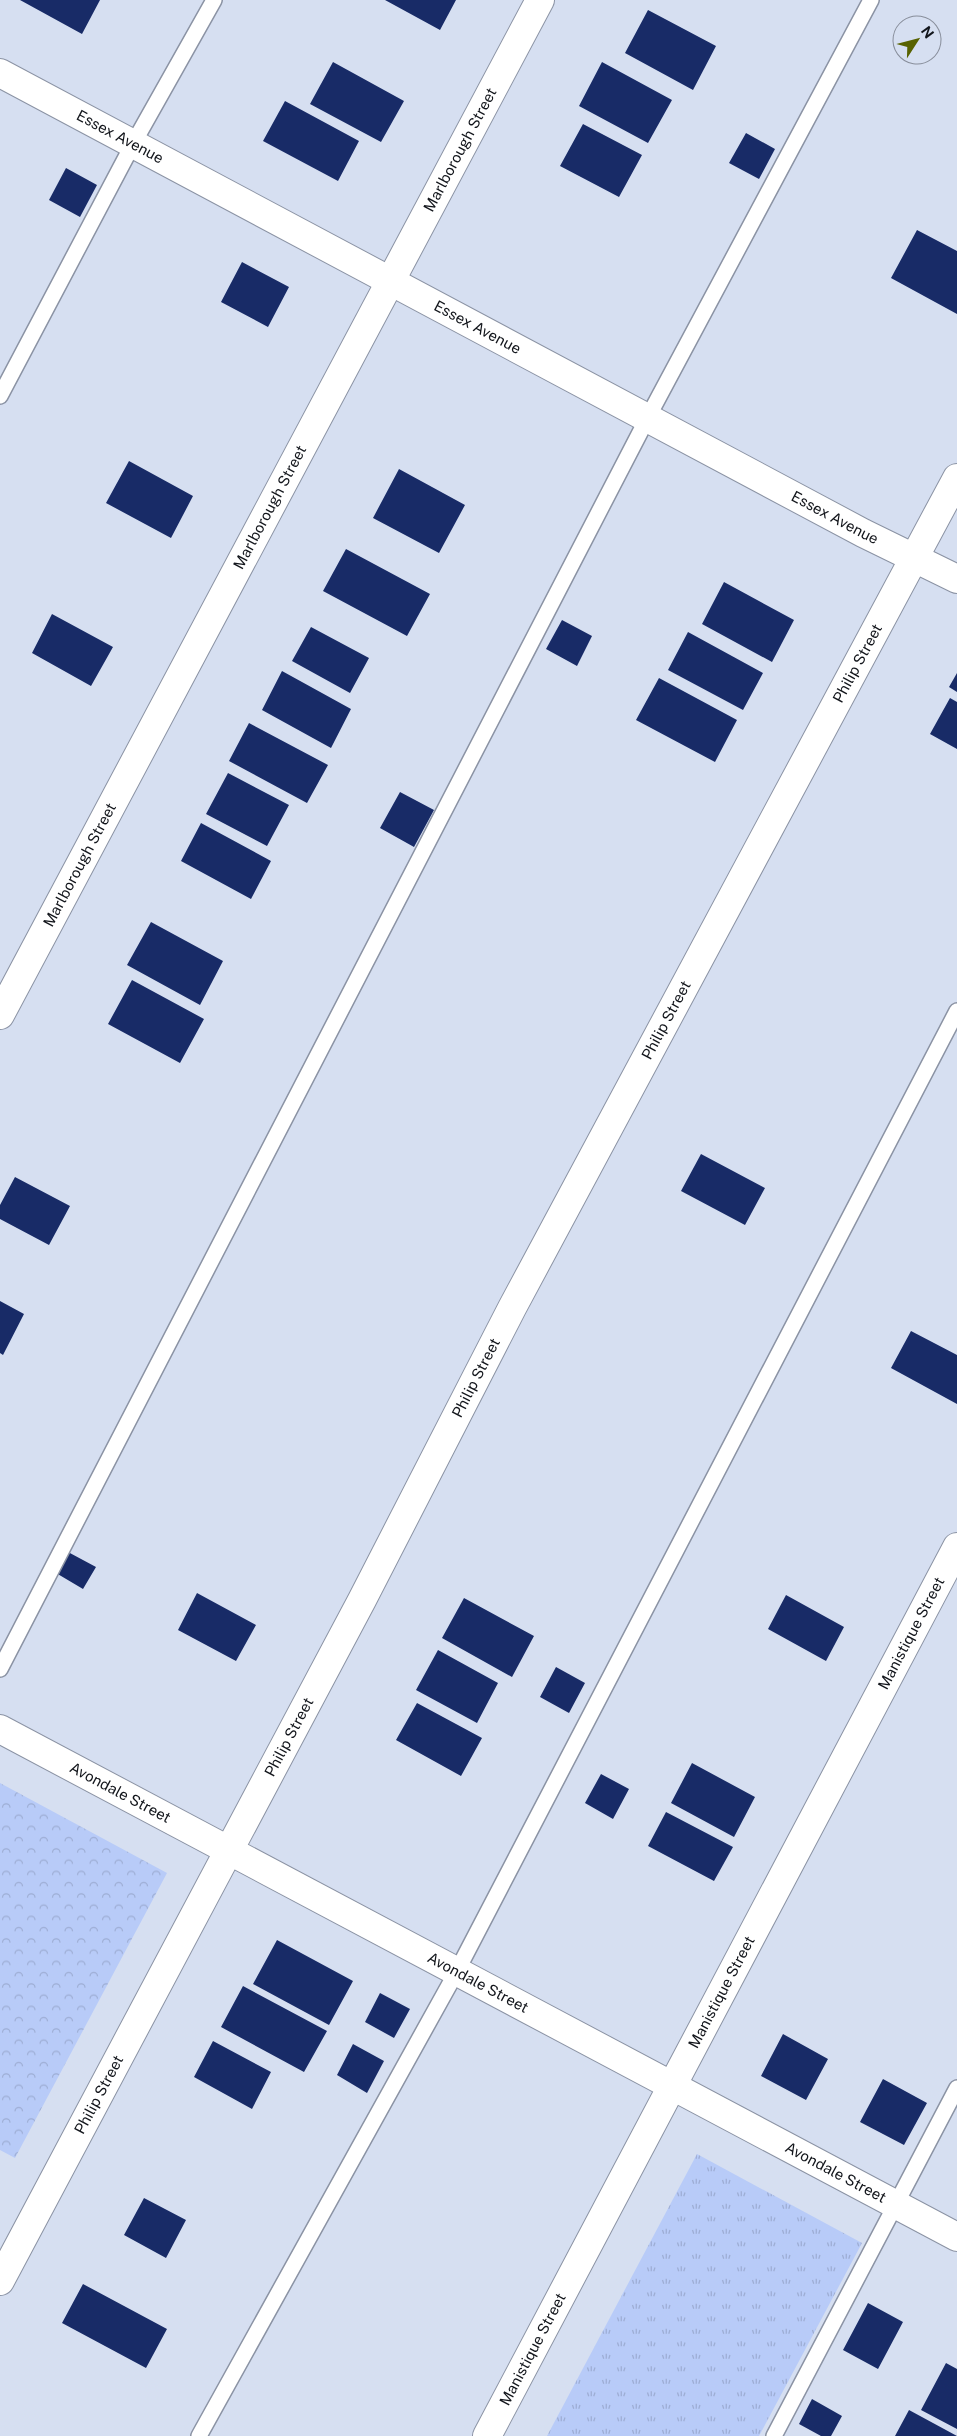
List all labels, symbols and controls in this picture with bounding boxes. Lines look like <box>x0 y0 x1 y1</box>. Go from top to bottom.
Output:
north arrow <box>892 15 942 65</box>
text: N <box>918 23 937 41</box>
street label: Marlborough Street <box>420 85 500 214</box>
street label: Essex Avenue <box>74 106 167 167</box>
street label: Essex Avenue <box>431 297 524 357</box>
street label: Marlborough Street <box>230 442 310 572</box>
street label: Essex Avenue <box>789 487 881 547</box>
street label: Philip Street <box>829 621 885 705</box>
street label: Marlborough Street <box>40 800 119 929</box>
street label: Philip Street <box>638 978 694 1062</box>
street label: Philip Street <box>448 1335 503 1420</box>
street label: Manistique Street <box>874 1574 948 1692</box>
street label: Philip Street <box>261 1694 317 1779</box>
street label: Avondale Street <box>67 1759 174 1826</box>
street label: Manistique Street <box>685 1933 758 2051</box>
street label: Avondale Street <box>425 1949 532 2016</box>
street label: Philip Street <box>71 2052 127 2137</box>
street label: Avondale Street <box>783 2138 889 2206</box>
street label: Manistique Street <box>496 2290 569 2408</box>

